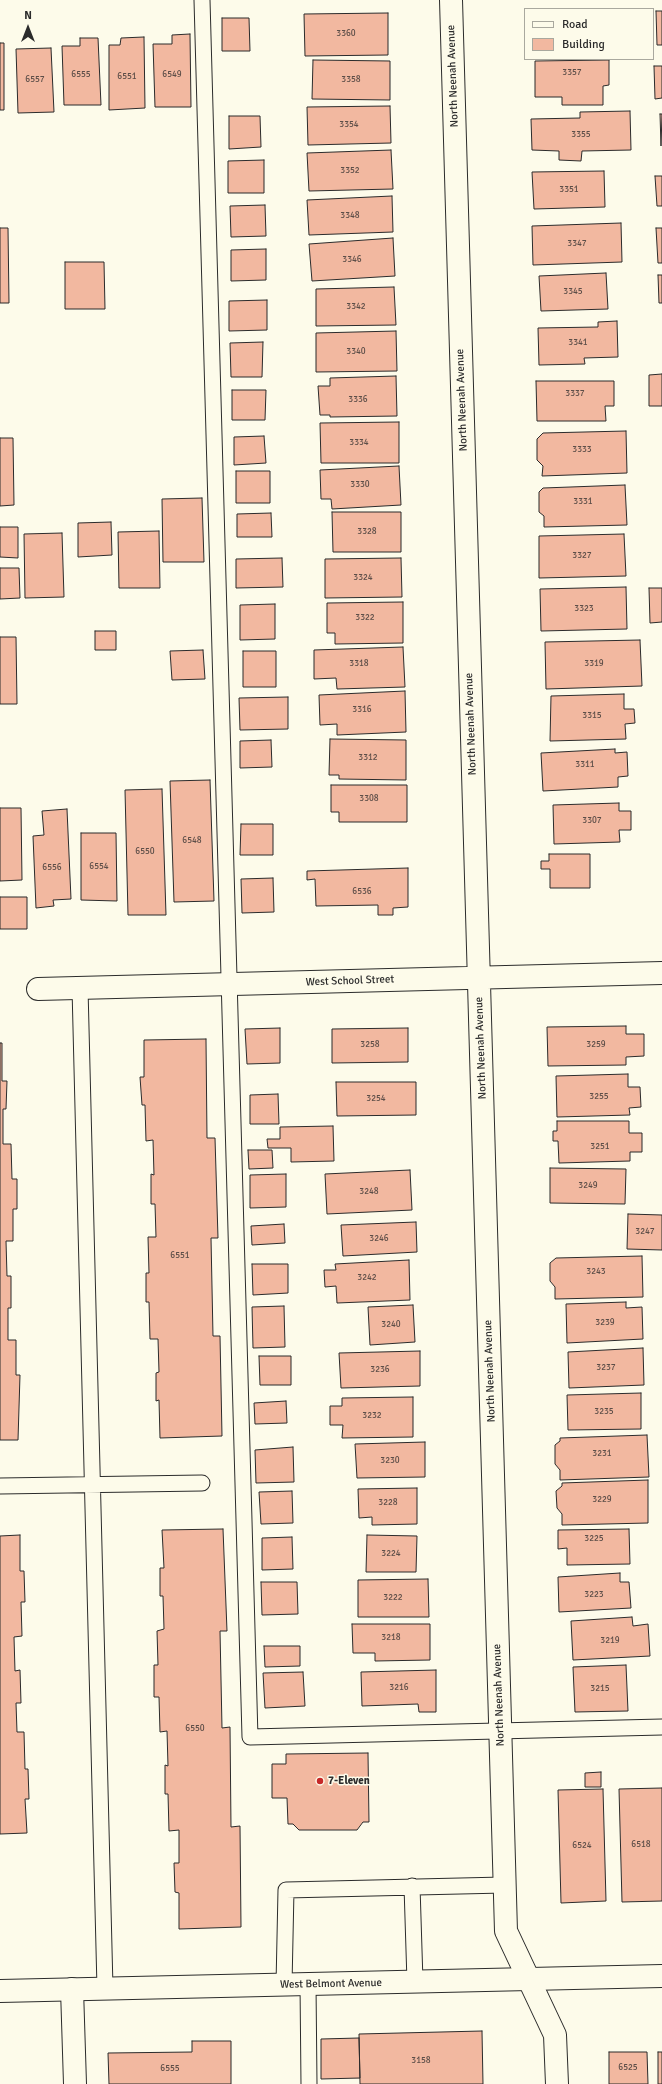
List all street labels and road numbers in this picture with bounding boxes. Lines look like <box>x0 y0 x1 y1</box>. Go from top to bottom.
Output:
street label: North Neenah Avenue <box>445 24 461 128</box>
street label: North Neenah Avenue <box>454 348 470 452</box>
street label: North Neenah Avenue <box>463 672 479 776</box>
street label: West School Street <box>306 973 394 989</box>
street label: North Neenah Avenue <box>473 996 489 1100</box>
street label: North Neenah Avenue <box>482 1319 498 1423</box>
street label: North Neenah Avenue <box>491 1643 507 1747</box>
street label: West Belmont Avenue <box>280 1977 382 1991</box>

